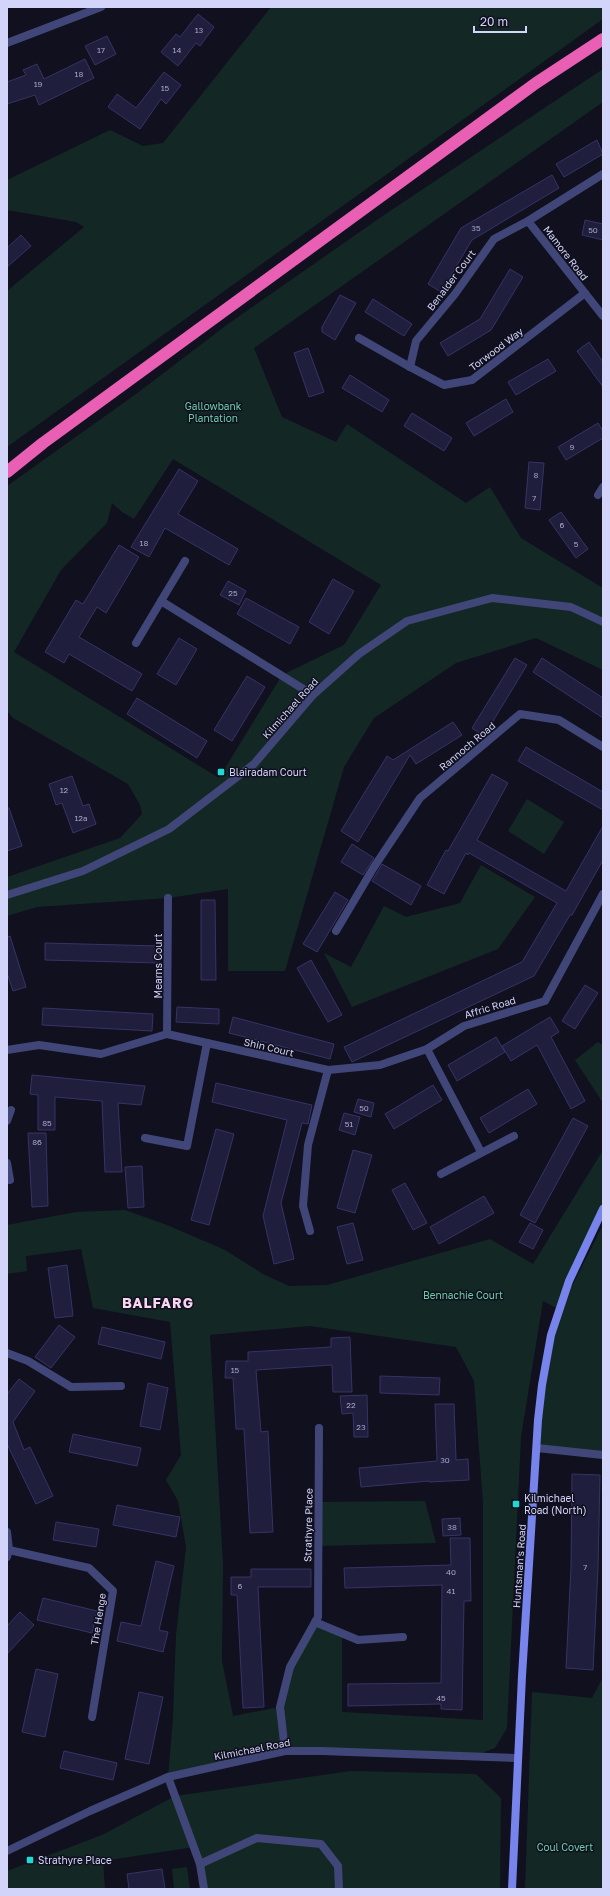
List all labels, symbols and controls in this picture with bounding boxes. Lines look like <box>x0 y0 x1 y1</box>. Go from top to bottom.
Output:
scale bar <box>474 8 526 34</box>
text: 20 m <box>480 14 508 29</box>
house number: 13 <box>195 25 204 35</box>
house number: 17 <box>97 45 105 55</box>
house number: 14 <box>173 45 181 55</box>
house number: 18 <box>75 69 83 79</box>
house number: 19 <box>34 79 43 89</box>
house number: 15 <box>161 83 170 93</box>
house number: 35 <box>471 223 481 233</box>
street label: Mamore Road <box>541 223 591 283</box>
house number: 50 <box>588 225 598 235</box>
street label: Benalder Court <box>424 247 478 313</box>
street label: Torwood Way <box>467 325 526 373</box>
park label: Gallowbank Plantation <box>185 400 242 424</box>
house number: 9 <box>570 442 575 452</box>
house number: 8 <box>534 470 539 480</box>
house number: 7 <box>532 493 536 503</box>
house number: 6 <box>560 520 565 530</box>
house number: 18 <box>140 538 148 548</box>
house number: 5 <box>574 539 579 549</box>
house number: 25 <box>228 588 238 598</box>
street label: Kilmichael Road <box>260 675 320 741</box>
street label: Rannoch Road <box>437 719 497 773</box>
place label: Blairadam Court <box>229 766 307 778</box>
marker: Blairadam Court <box>216 767 226 777</box>
house number: 12 <box>60 785 69 795</box>
house number: 12a <box>74 813 88 823</box>
street label: Mearns Court <box>152 934 164 998</box>
street label: Affric Road <box>463 994 517 1020</box>
street label: Shin Court <box>243 1035 295 1059</box>
house number: 50 <box>359 1103 369 1113</box>
house number: 85 <box>42 1118 52 1128</box>
house number: 51 <box>345 1119 353 1129</box>
house number: 86 <box>32 1137 42 1147</box>
park label: Bennachie Court <box>423 1289 503 1301</box>
district label: BALFARG <box>122 1294 194 1311</box>
house number: 15 <box>231 1365 240 1375</box>
house number: 22 <box>346 1400 356 1410</box>
house number: 23 <box>356 1422 366 1432</box>
house number: 30 <box>440 1455 450 1465</box>
street label: Strathyre Place <box>301 1488 315 1562</box>
place label: Kilmichael Road (North) <box>524 1492 586 1516</box>
marker: Kilmichael Road (North) <box>511 1499 521 1509</box>
house number: 38 <box>447 1522 457 1532</box>
street label: Huntsman's Road <box>510 1524 528 1608</box>
house number: 7 <box>583 1562 587 1572</box>
house number: 40 <box>446 1567 456 1577</box>
house number: 6 <box>238 1581 243 1591</box>
house number: 41 <box>447 1586 455 1596</box>
street label: The Henge <box>88 1592 108 1646</box>
house number: 45 <box>436 1693 446 1703</box>
street label: Kilmichael Road <box>213 1736 291 1762</box>
park label: Coul Covert <box>537 1841 593 1853</box>
place label: Strathyre Place <box>38 1854 112 1866</box>
marker: Strathyre Place <box>25 1855 35 1865</box>

